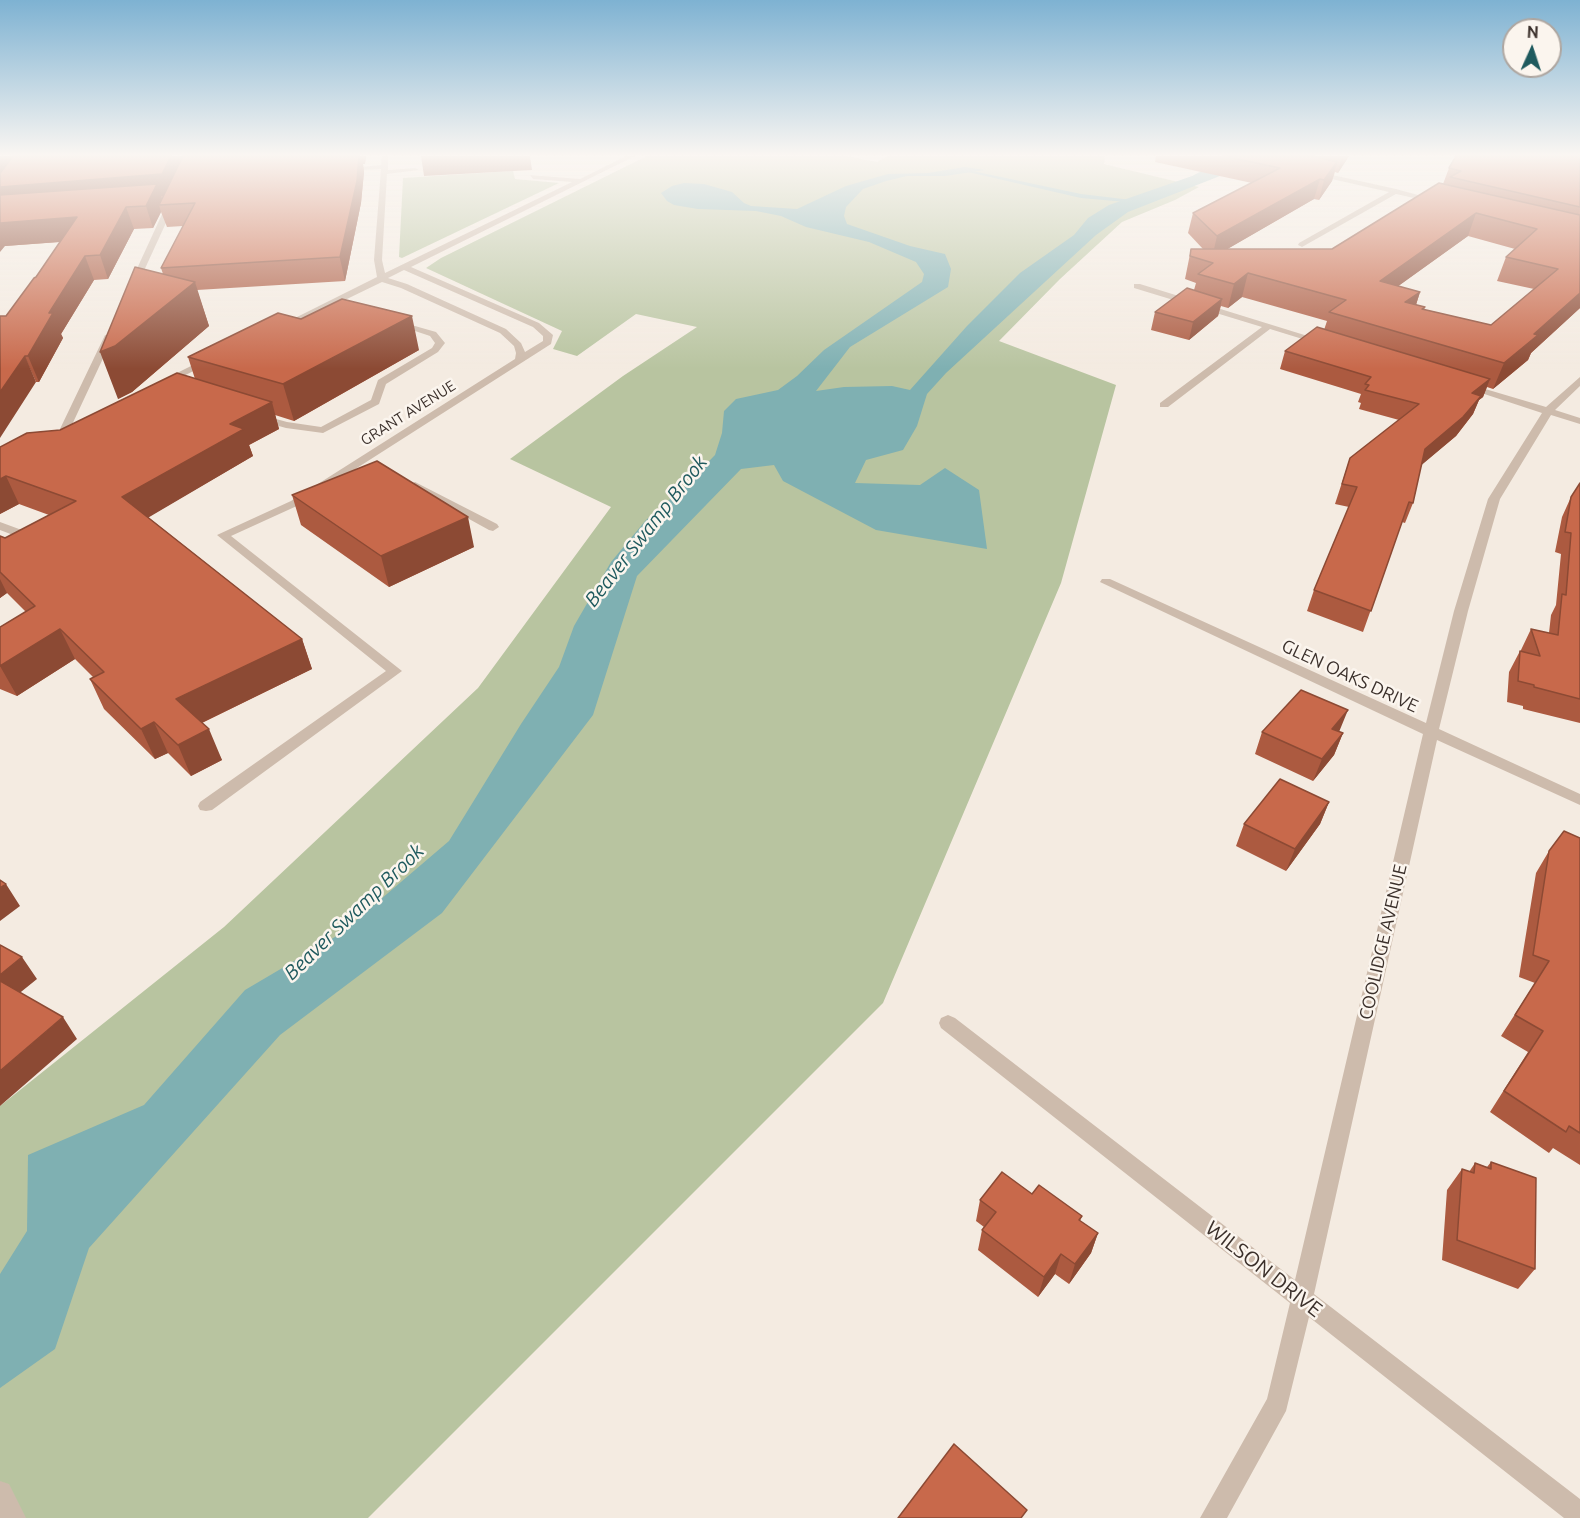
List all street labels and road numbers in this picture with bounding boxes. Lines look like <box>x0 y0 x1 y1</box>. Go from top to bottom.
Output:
street label: GRANT AVENUE <box>357 377 459 449</box>
street label: GLEN OAKS DRIVE <box>1278 635 1422 717</box>
street label: COOLIDGE AVENUE <box>1355 862 1411 1022</box>
street label: WILSON DRIVE <box>1201 1216 1327 1322</box>

